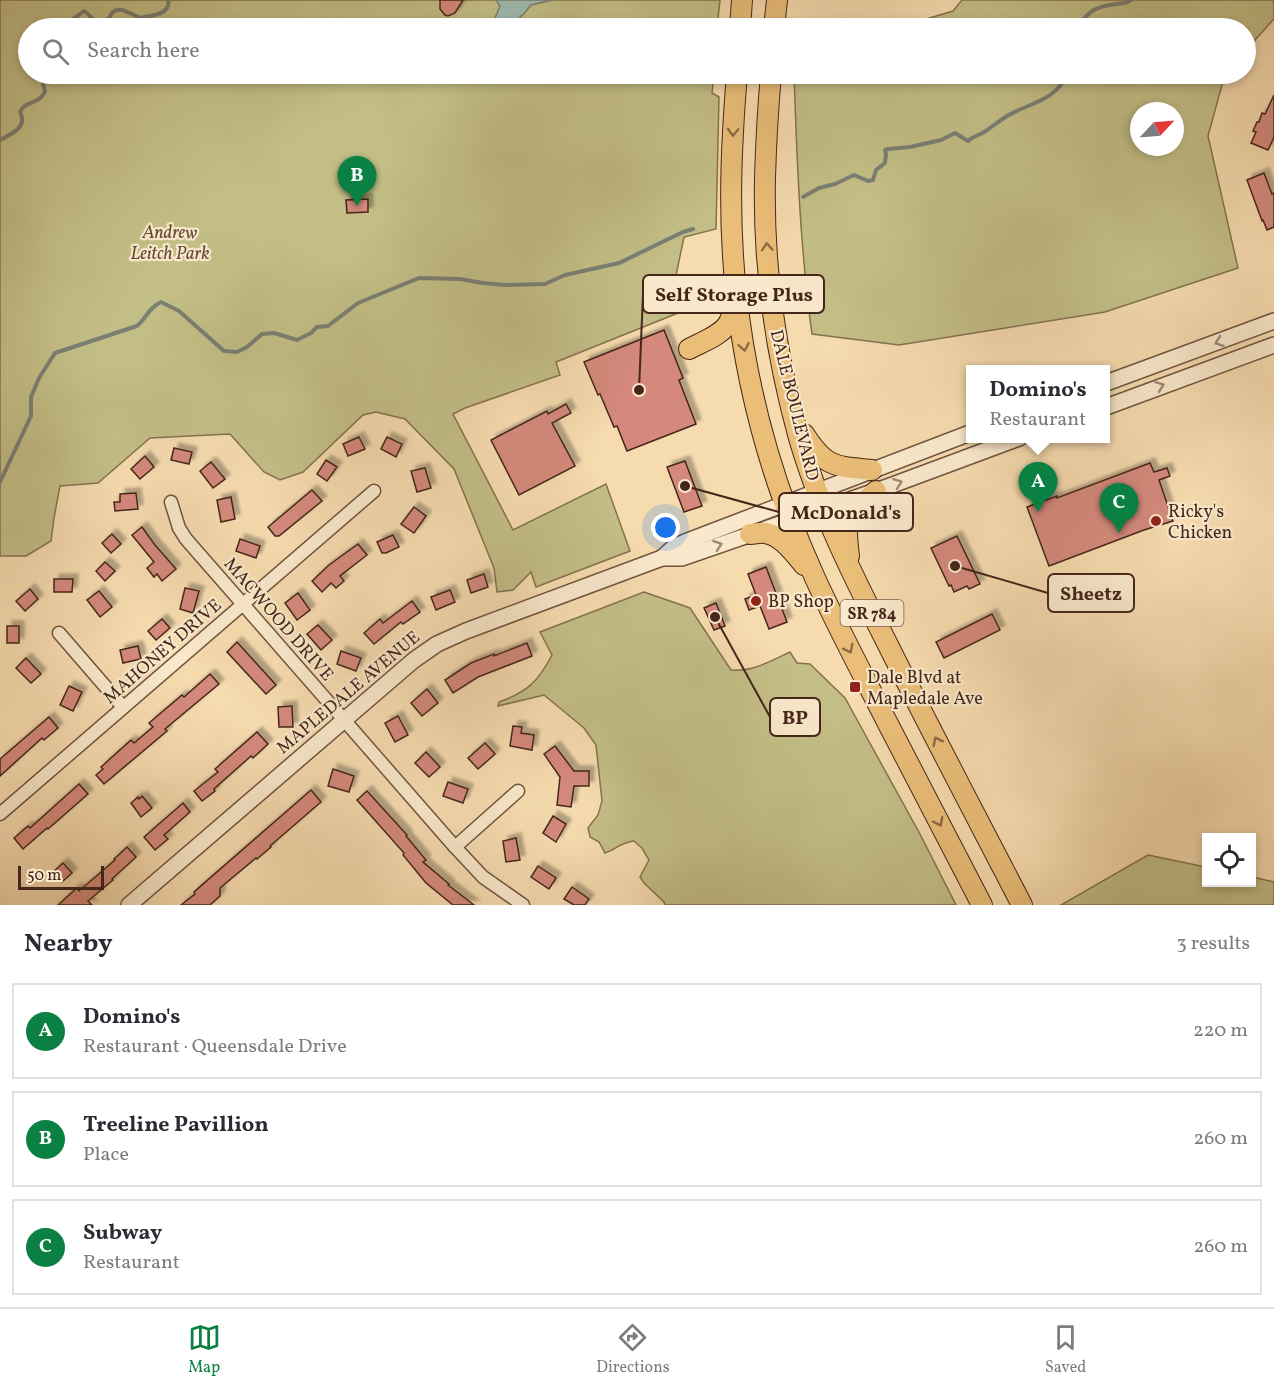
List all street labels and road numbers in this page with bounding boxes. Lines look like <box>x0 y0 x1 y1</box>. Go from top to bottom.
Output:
street label: DALE BOULEVARD <box>763 327 824 484</box>
street label: MACWOOD DRIVE <box>217 553 339 687</box>
street label: MAHONEY DRIVE <box>98 594 228 711</box>
road number: SR 784 <box>840 600 904 626</box>
street label: MAPLEDALE AVENUE <box>272 626 426 761</box>

